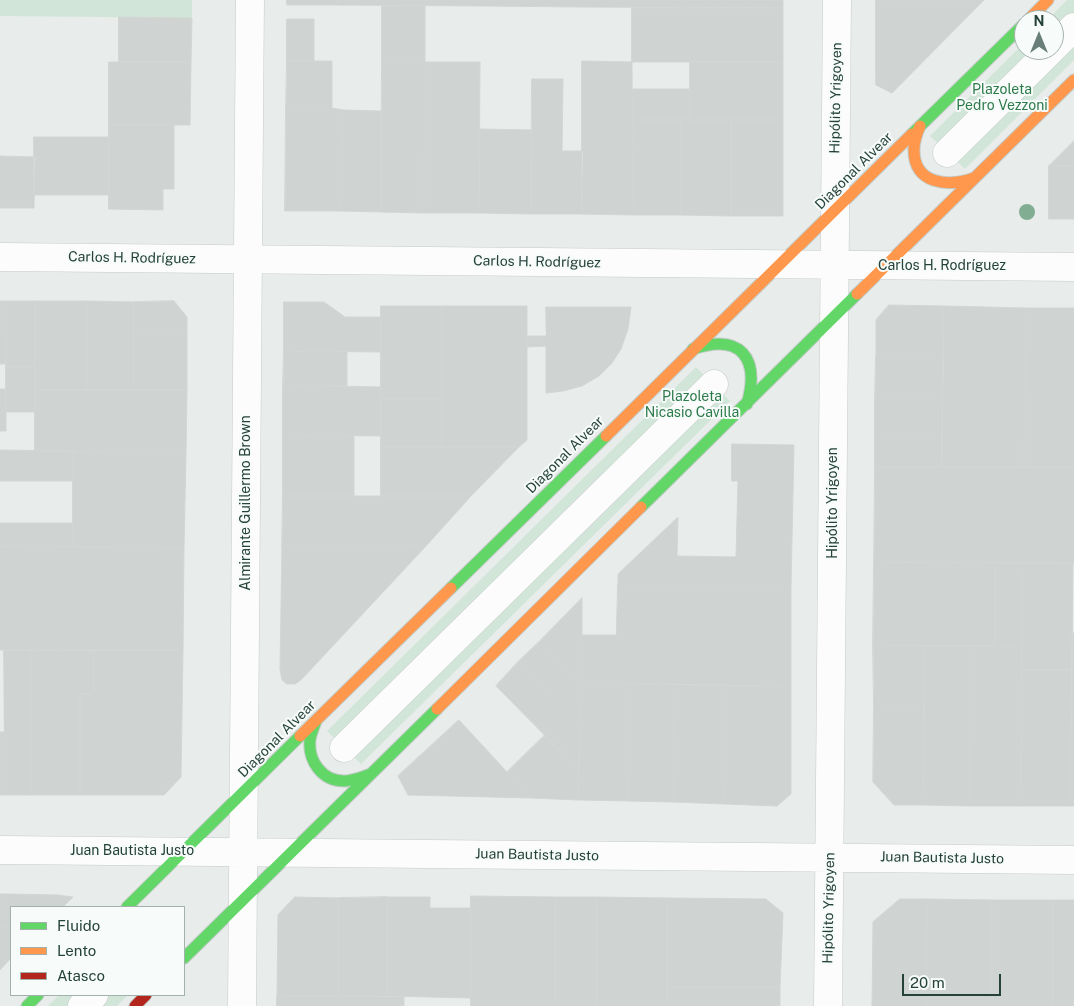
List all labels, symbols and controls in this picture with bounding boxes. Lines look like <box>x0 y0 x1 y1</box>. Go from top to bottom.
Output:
north arrow <box>1014 10 1064 60</box>
text: N <box>1034 13 1044 29</box>
street label: Hipólito Yrigoyen <box>827 42 845 154</box>
park label: Plazoleta Pedro Vezzoni <box>956 82 1048 114</box>
street label: Diagonal Alvear <box>812 129 896 213</box>
street label: Carlos H. Rodríguez <box>68 248 196 268</box>
street label: Carlos H. Rodríguez <box>473 252 601 272</box>
street label: Carlos H. Rodríguez <box>878 258 1006 274</box>
park label: Plazoleta Nicasio Cavilla <box>645 389 739 422</box>
street label: Diagonal Alvear <box>523 413 607 497</box>
street label: Almirante Guillermo Brown <box>238 415 254 591</box>
street label: Hipólito Yrigoyen <box>825 447 841 559</box>
street label: Diagonal Alvear <box>235 697 319 781</box>
street label: Juan Bautista Justo <box>70 843 194 859</box>
street label: Juan Bautista Justo <box>475 846 599 864</box>
street label: Juan Bautista Justo <box>880 849 1004 867</box>
street label: Hipólito Yrigoyen <box>820 852 838 964</box>
legend <box>10 906 185 996</box>
text: Fluido <box>57 917 100 934</box>
text: Lento <box>57 942 96 959</box>
scale bar <box>904 964 1003 996</box>
text: Atasco <box>57 967 105 984</box>
text: 20 m <box>910 974 945 991</box>

